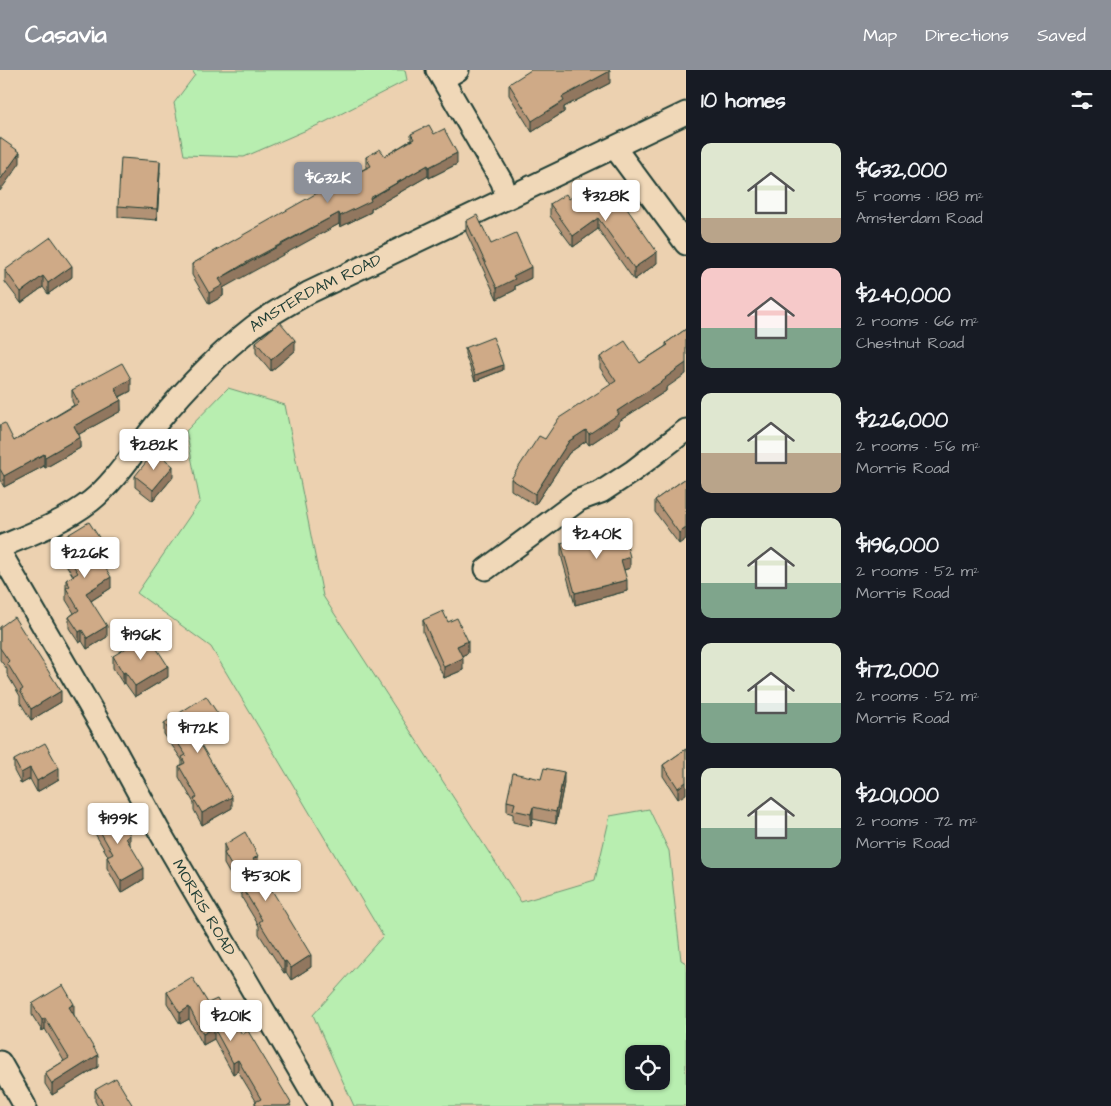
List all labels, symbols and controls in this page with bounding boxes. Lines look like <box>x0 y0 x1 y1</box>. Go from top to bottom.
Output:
text: Casavia <box>25 18 107 52</box>
text: Map <box>863 23 897 48</box>
text: Directions <box>925 23 1009 48</box>
text: Saved <box>1037 23 1086 48</box>
text: 10 homes <box>701 86 786 115</box>
icon: filters <box>1068 86 1096 114</box>
text: $632,000 <box>856 156 947 185</box>
pin: $632K <box>293 162 363 204</box>
icon: home <box>741 163 801 223</box>
text: $632K <box>305 167 351 189</box>
pin: $328K <box>571 180 641 222</box>
text: $328K <box>583 185 629 207</box>
text: 5 rooms · 188 m² <box>856 185 984 207</box>
text: Amsterdam Road <box>856 207 983 229</box>
street label: AMSTERDAM ROAD <box>244 248 385 337</box>
text: $240,000 <box>856 281 951 310</box>
icon: home <box>741 288 801 348</box>
text: 2 rooms · 66 m² <box>856 310 979 332</box>
text: Chestnut Road <box>856 332 964 354</box>
text: $226,000 <box>856 406 948 435</box>
icon: home <box>741 413 801 473</box>
pin: $282K <box>119 428 189 471</box>
text: $282K <box>130 434 178 456</box>
text: 2 rooms · 56 m² <box>856 435 980 457</box>
text: Morris Road <box>856 457 950 479</box>
pin: $240K <box>562 518 632 560</box>
text: $240K <box>573 523 621 545</box>
text: $196,000 <box>856 531 939 560</box>
pin: $226K <box>50 536 120 579</box>
icon: home <box>741 538 801 598</box>
text: $226K <box>62 542 108 564</box>
text: 2 rooms · 52 m² <box>856 560 979 582</box>
text: Morris Road <box>856 582 950 604</box>
pin: $196K <box>106 618 176 661</box>
text: $196K <box>121 624 161 646</box>
text: $172,000 <box>856 656 939 685</box>
icon: home <box>741 663 801 723</box>
text: 2 rooms · 52 m² <box>856 685 979 707</box>
text: Morris Road <box>856 707 950 729</box>
pin: $172K <box>163 712 233 754</box>
text: $172K <box>178 717 218 739</box>
text: $201,000 <box>856 781 939 810</box>
icon: home <box>741 788 801 848</box>
pin: $199K <box>83 802 153 845</box>
text: $199K <box>99 808 137 830</box>
text: 2 rooms · 72 m² <box>856 810 978 832</box>
text: Morris Road <box>856 832 950 854</box>
street label: MORRIS ROAD <box>167 855 241 960</box>
pin: $530K <box>231 860 301 902</box>
text: $530K <box>242 865 290 887</box>
pin: $201K <box>196 1000 266 1042</box>
text: $201K <box>211 1005 251 1027</box>
map controls <box>625 1045 670 1090</box>
button: locate <box>625 1045 670 1090</box>

